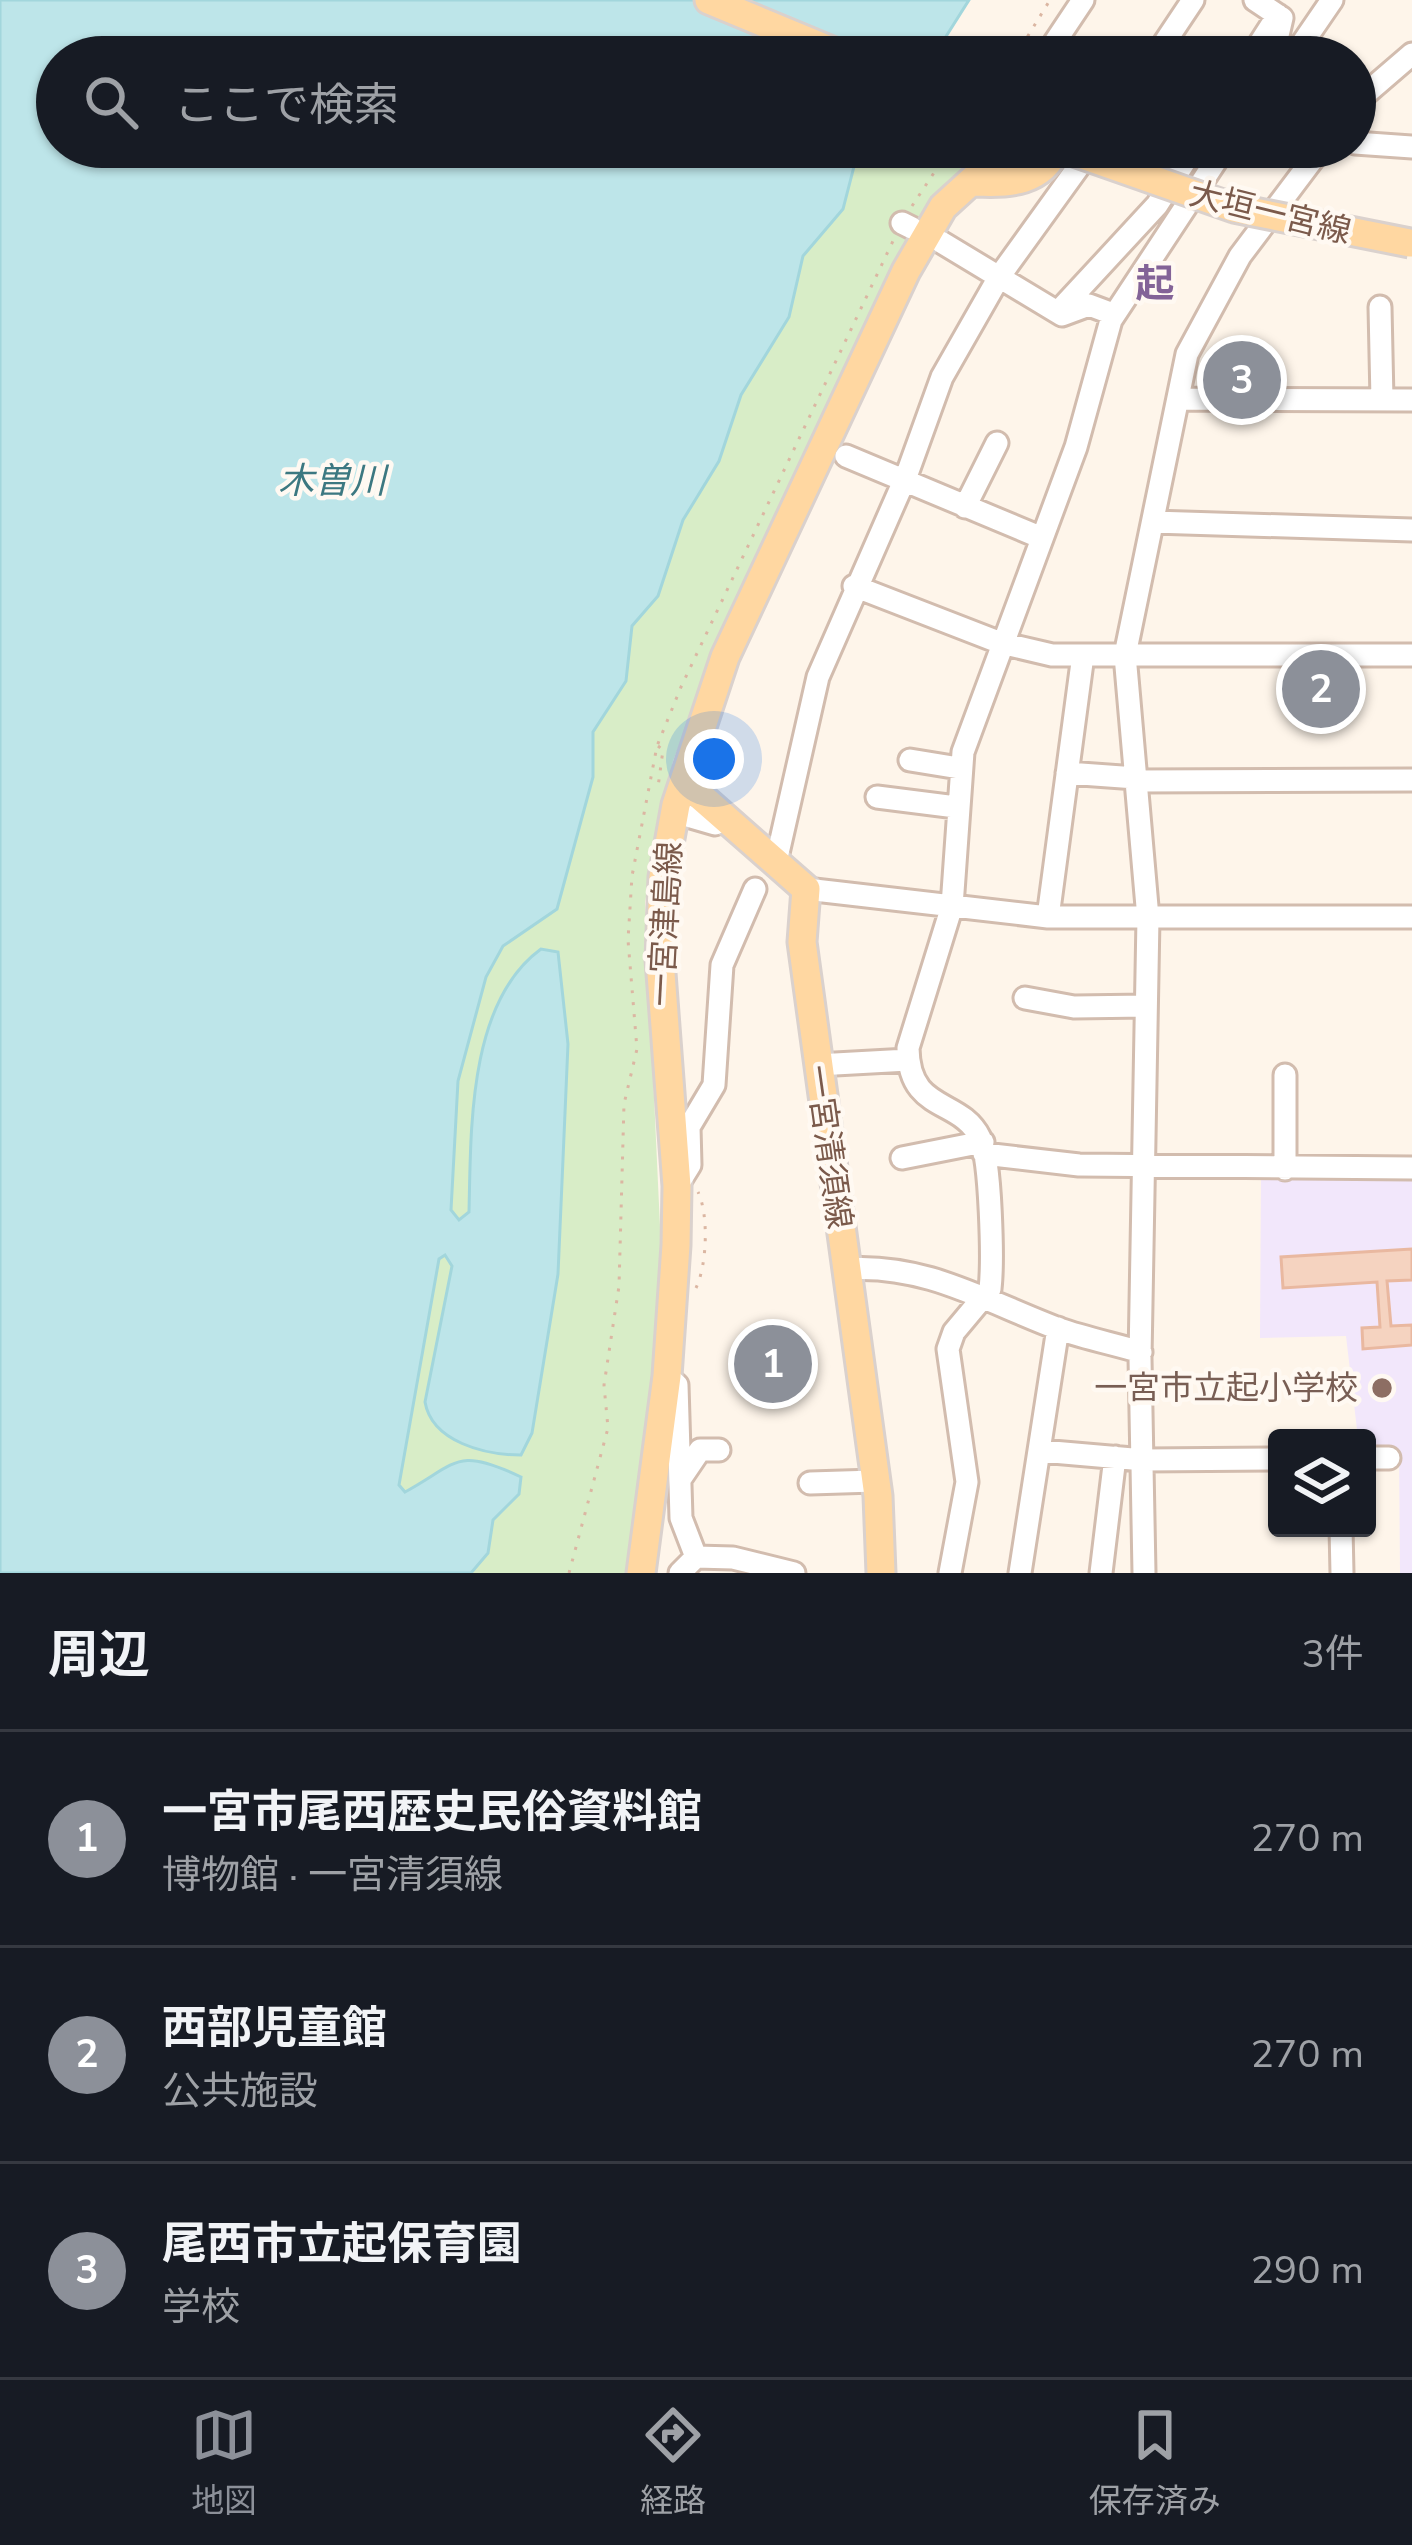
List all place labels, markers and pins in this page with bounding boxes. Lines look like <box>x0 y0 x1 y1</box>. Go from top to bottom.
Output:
pin: 3 <box>1203 335 1281 425</box>
pin: 2 <box>1282 644 1360 734</box>
pin: 1 <box>734 1319 812 1409</box>
place label: 一宮市立起小学校 <box>1094 1366 1358 1411</box>
marker: 一宮市立起小学校 <box>1369 1375 1395 1401</box>

